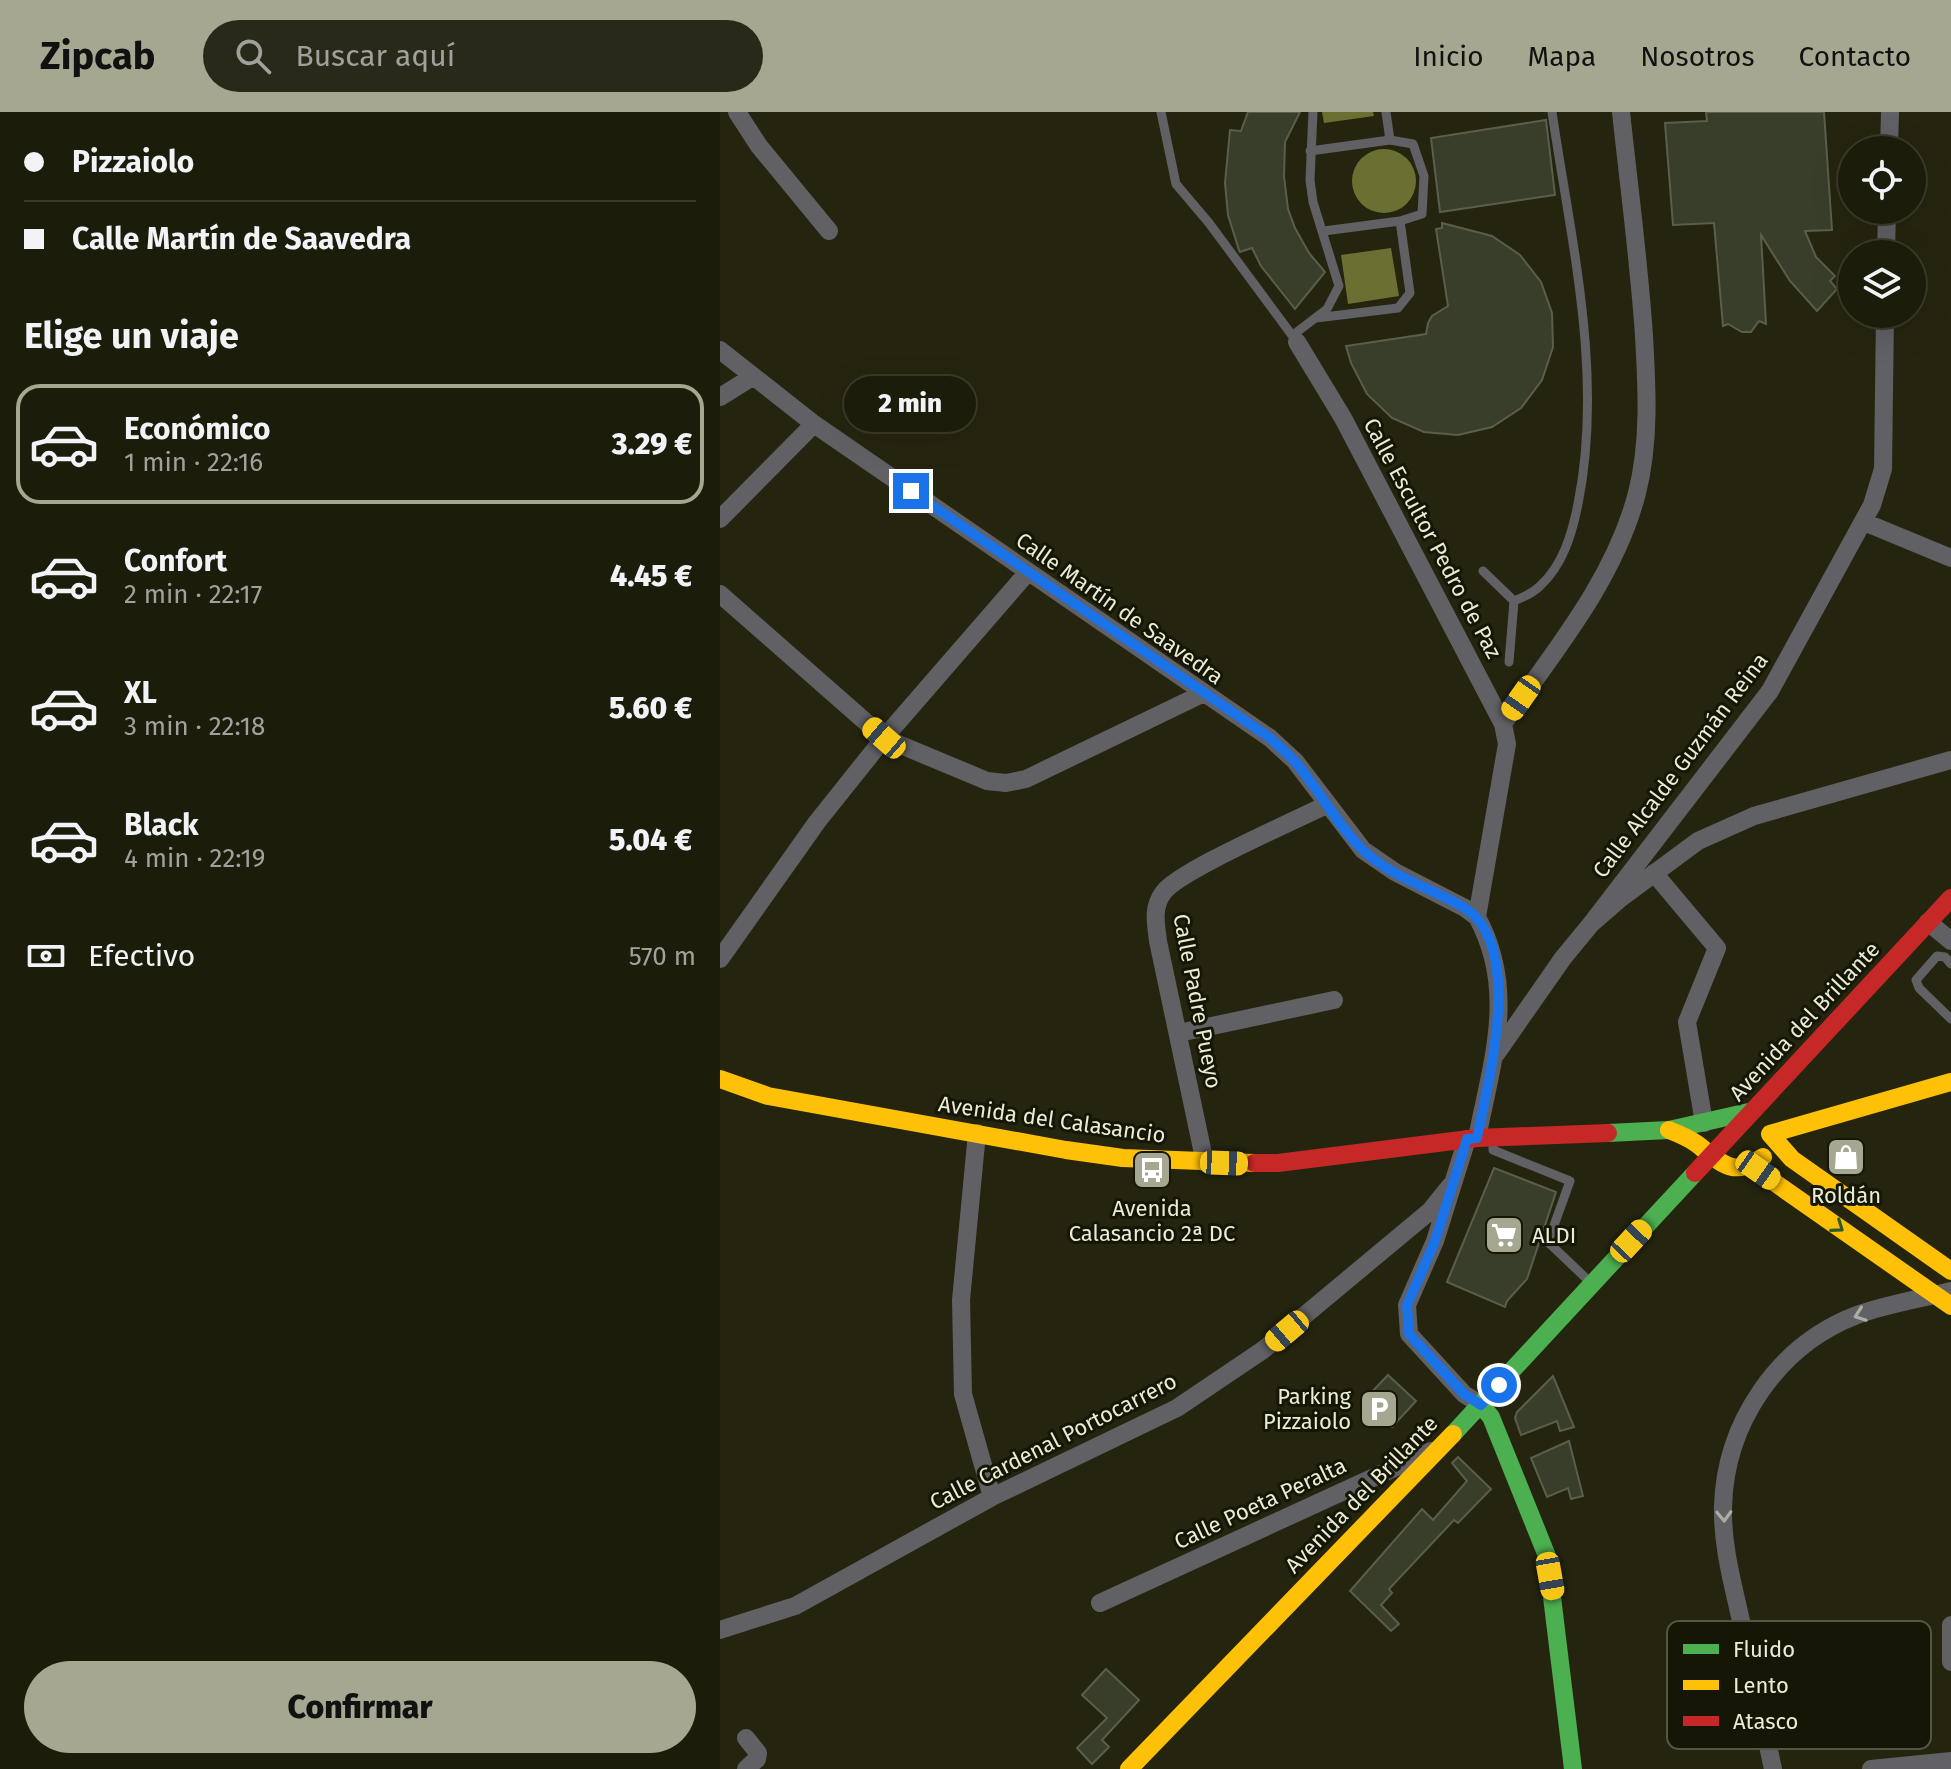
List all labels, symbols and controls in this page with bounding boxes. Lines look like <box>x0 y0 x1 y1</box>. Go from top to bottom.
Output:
search box <box>203 20 763 92</box>
text: Zipcab <box>40 33 155 79</box>
icon: search <box>231 34 275 78</box>
text: Buscar aquí <box>295 38 455 74</box>
text: Inicio <box>1413 40 1484 73</box>
text: Mapa <box>1528 40 1596 73</box>
text: Nosotros <box>1640 40 1755 73</box>
text: Contacto <box>1799 40 1911 73</box>
map controls <box>1838 136 1926 328</box>
button: locate <box>1838 136 1926 224</box>
text: Pizzaiolo <box>72 144 194 180</box>
text: Calle Martín de Saavedra <box>72 221 411 257</box>
button: layers <box>1838 240 1926 328</box>
text: Elige un viaje <box>24 314 239 358</box>
callout: 2 min <box>845 375 977 431</box>
text: 2 min <box>878 388 942 419</box>
icon: car <box>28 408 100 480</box>
text: Económico <box>124 411 270 447</box>
street label: Calle Escultor Pedro de Paz <box>1358 413 1508 663</box>
text: 3.29 € <box>612 426 692 462</box>
text: 1 min · 22:16 <box>124 447 263 478</box>
route end <box>893 473 929 509</box>
street label: Calle Martín de Saavedra <box>1011 527 1229 690</box>
icon: car <box>28 540 100 612</box>
text: Confort <box>124 543 227 579</box>
text: 4.45 € <box>610 558 692 594</box>
text: 2 min · 22:17 <box>124 579 262 610</box>
street label: Calle Alcalde Guzmán Reina <box>1587 648 1774 883</box>
car <box>1497 671 1545 725</box>
icon: car <box>28 672 100 744</box>
text: XL <box>124 675 157 711</box>
text: 5.60 € <box>609 690 692 726</box>
text: 3 min · 22:18 <box>124 711 265 742</box>
car <box>858 713 910 763</box>
icon: car <box>28 804 100 876</box>
text: Black <box>124 807 199 843</box>
text: 5.04 € <box>609 822 692 858</box>
text: 4 min · 22:19 <box>124 843 265 874</box>
street label: Calle Padre Pueyo <box>1167 912 1228 1091</box>
icon: cash <box>24 934 68 978</box>
street label: Avenida del Brillante <box>1724 936 1885 1107</box>
text: Efectivo <box>88 938 195 974</box>
text: 570 m <box>629 941 696 972</box>
street label: Avenida del Calasancio <box>937 1090 1167 1149</box>
shop icon: Roldán <box>1825 1136 1867 1178</box>
car <box>1731 1146 1785 1194</box>
bus stop icon: Avenida Calasancio 2ª DC <box>1131 1149 1173 1191</box>
car <box>1200 1150 1248 1176</box>
place label: Roldán <box>1811 1182 1881 1209</box>
place label: Avenida Calasancio 2ª DC <box>1069 1195 1235 1247</box>
supermarket icon: ALDI <box>1483 1214 1525 1256</box>
car <box>1606 1215 1656 1267</box>
one-way arrow <box>1830 1217 1844 1232</box>
place label: ALDI <box>1532 1222 1576 1249</box>
one-way arrow <box>1854 1305 1868 1322</box>
car <box>1261 1306 1313 1356</box>
street label: Calle Cardenal Portocarrero <box>925 1367 1181 1516</box>
route start <box>1481 1367 1517 1403</box>
place label: Parking Pizzaiolo <box>1263 1383 1352 1435</box>
parking icon: Parking Pizzaiolo <box>1358 1388 1400 1430</box>
street label: Avenida del Brillante <box>1279 1410 1443 1579</box>
street label: Calle Poeta Peralta <box>1170 1452 1351 1555</box>
one-way arrow <box>1715 1510 1733 1523</box>
car <box>1534 1550 1566 1602</box>
legend <box>1667 1621 1931 1749</box>
text: Fluido <box>1733 1636 1795 1663</box>
button: Confirmar <box>24 1661 696 1753</box>
text: Lento <box>1733 1672 1789 1699</box>
text: Atasco <box>1733 1708 1798 1735</box>

